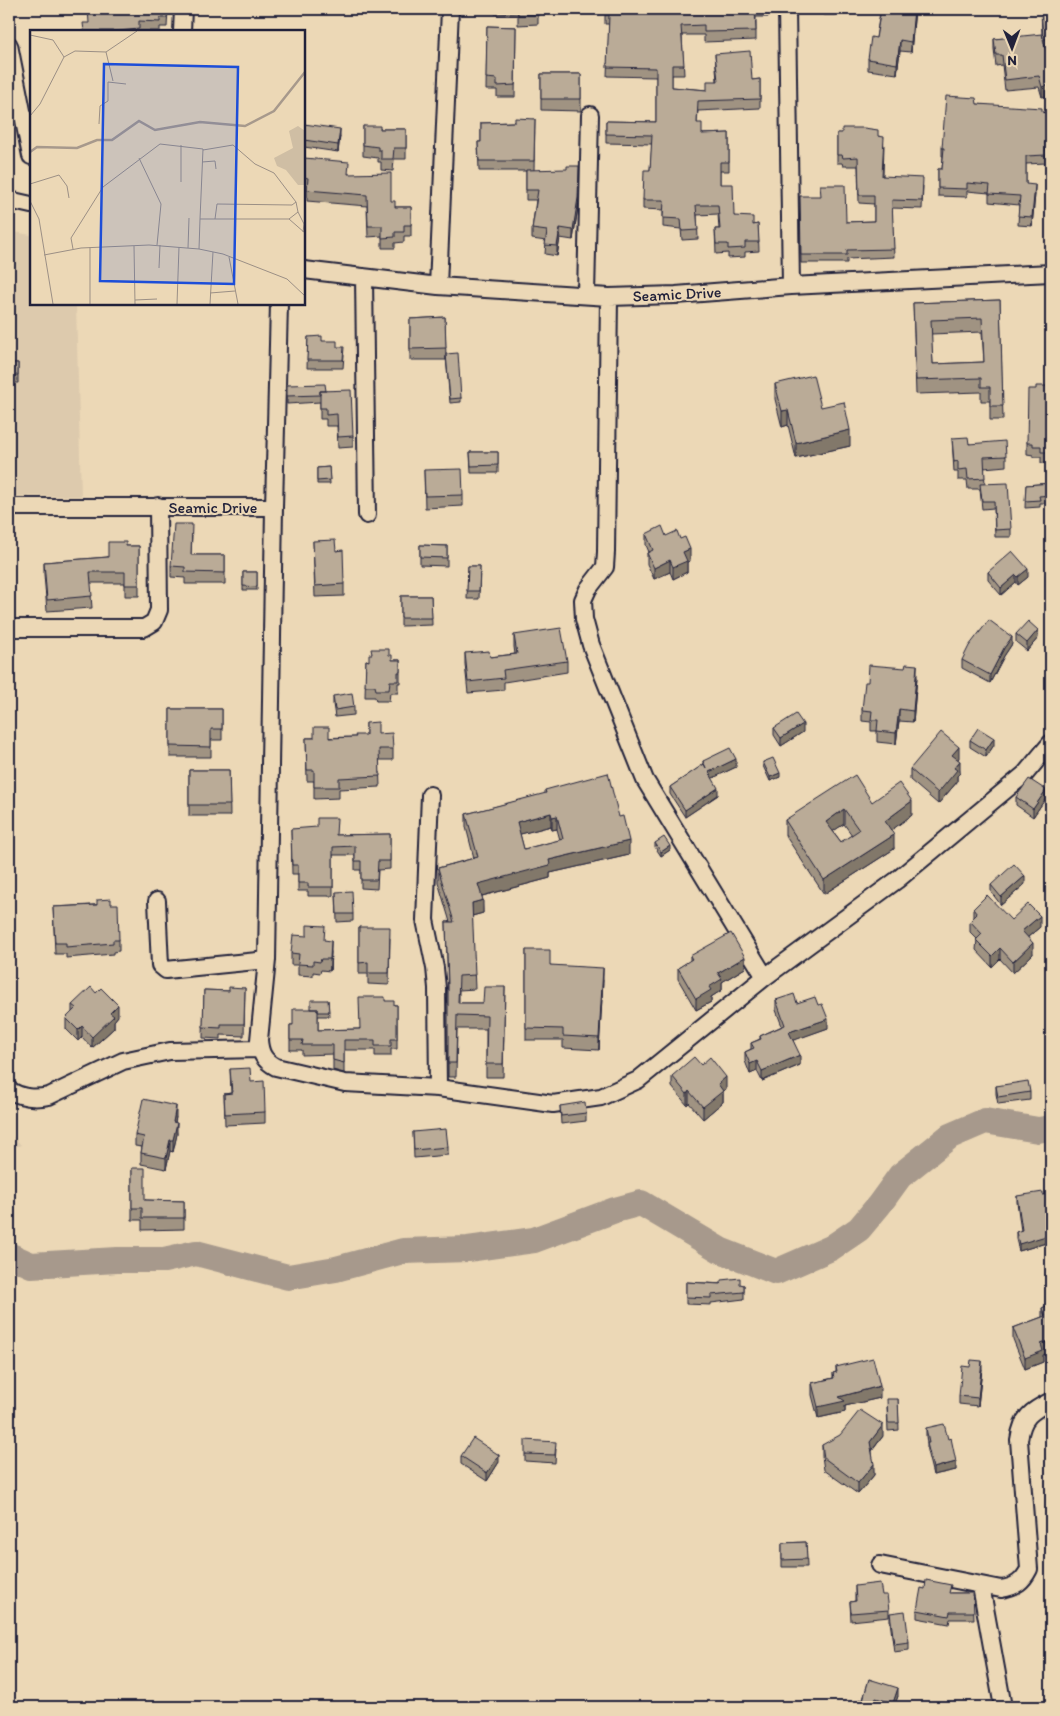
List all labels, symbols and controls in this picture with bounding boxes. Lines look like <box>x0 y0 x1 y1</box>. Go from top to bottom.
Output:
north arrow <box>988 22 1038 72</box>
inset map <box>30 30 305 305</box>
text: N <box>1007 52 1017 69</box>
street label: Seamic Drive <box>632 282 722 306</box>
street label: Seamic Drive <box>169 498 257 517</box>

